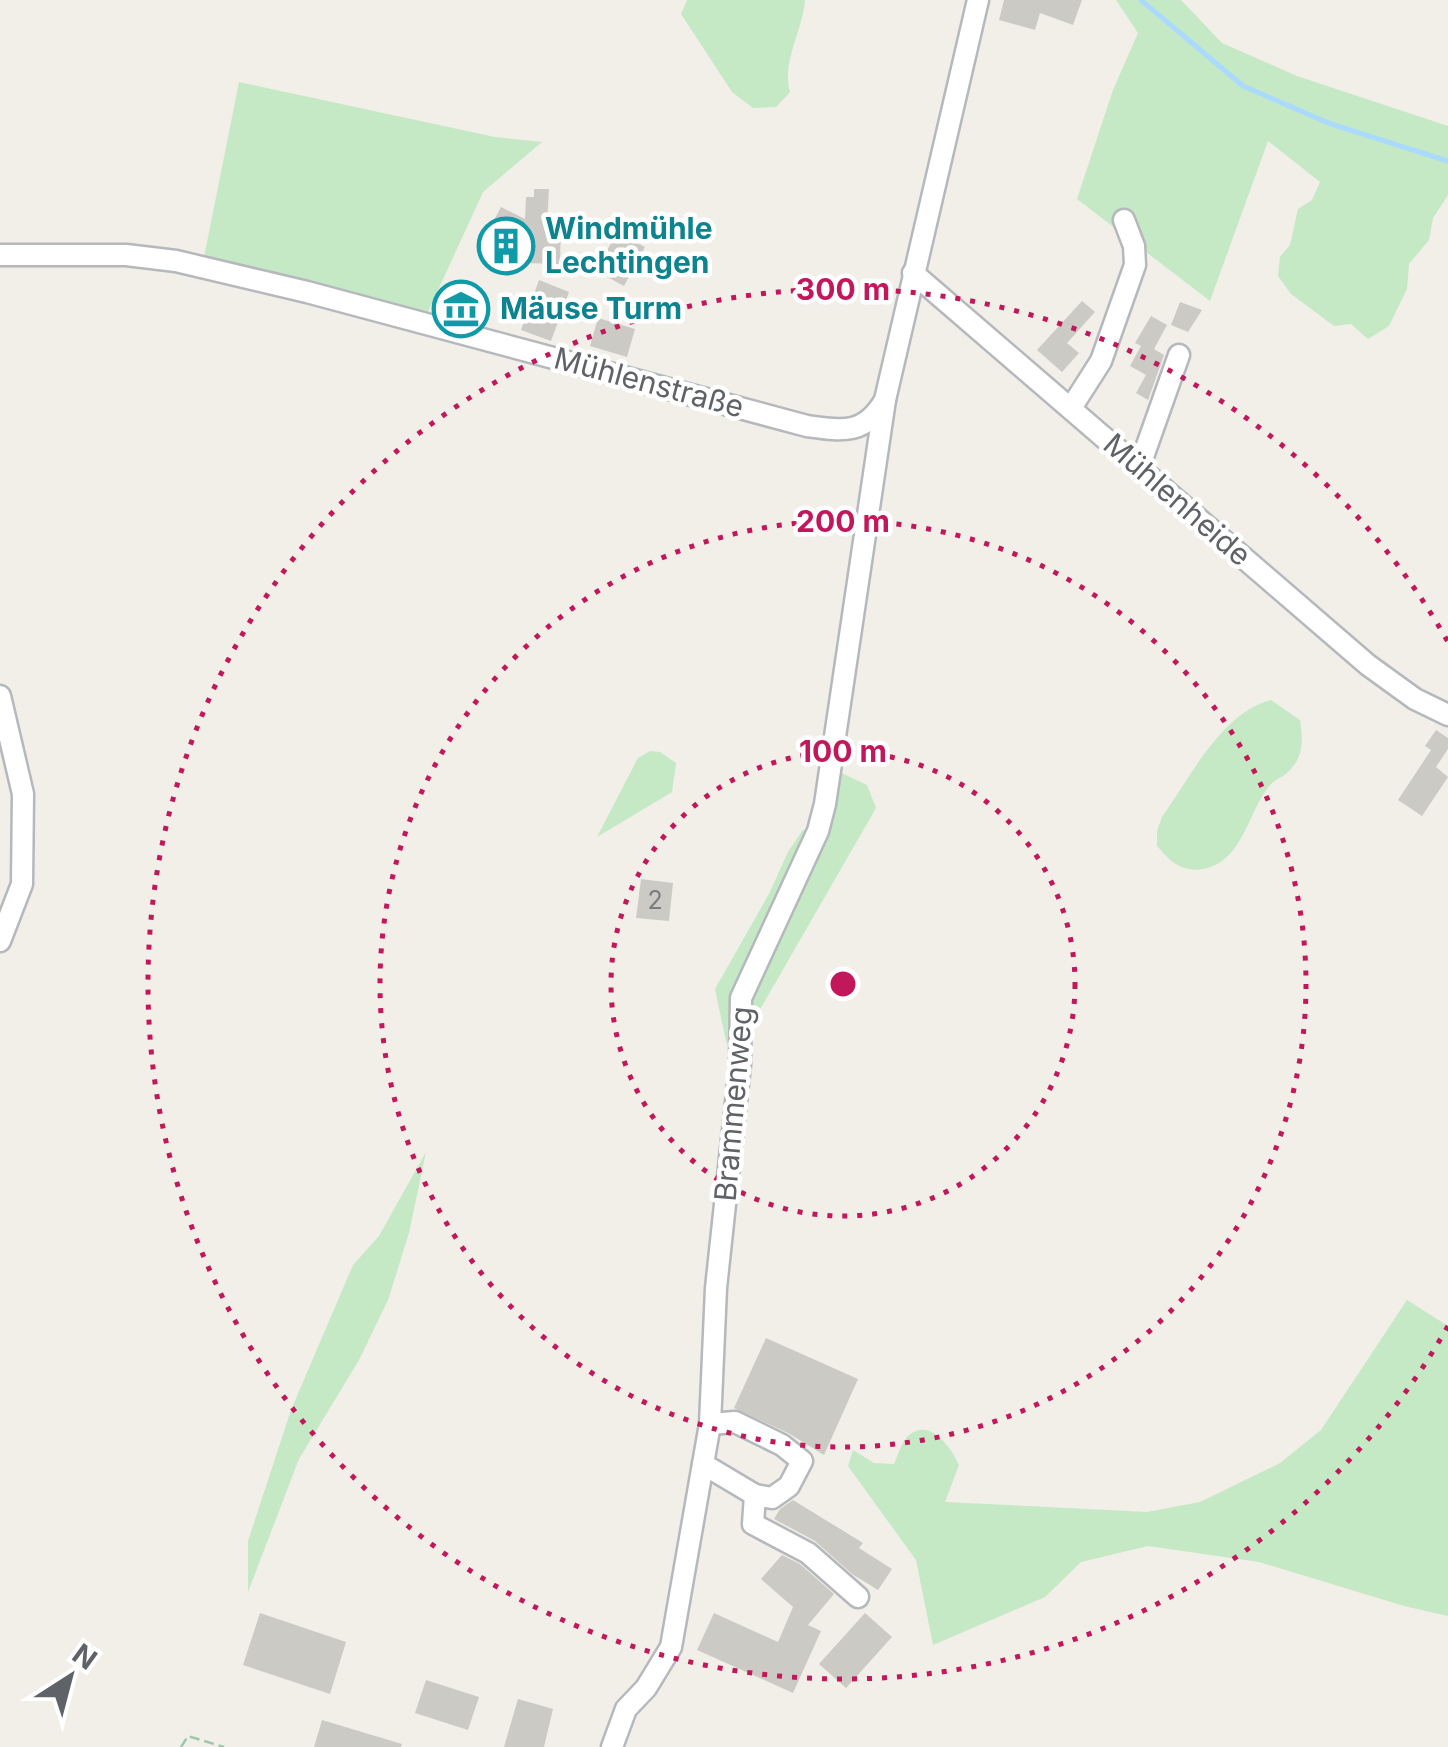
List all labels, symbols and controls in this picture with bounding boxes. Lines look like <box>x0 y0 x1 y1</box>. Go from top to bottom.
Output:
place label: Windmühle Lechtingen <box>545 210 713 280</box>
building icon: Windmühle Lechtingen <box>476 216 536 276</box>
text: 300 m <box>796 271 890 307</box>
museum icon: Mäuse Turm <box>431 279 491 339</box>
place label: Mäuse Turm <box>500 290 682 326</box>
street label: Mühlenstraße <box>551 339 748 425</box>
street label: Mühlenheide <box>1097 425 1259 573</box>
text: 200 m <box>796 503 890 539</box>
text: 100 m <box>799 733 887 769</box>
house number: 2 <box>647 885 663 915</box>
centre of rings <box>825 966 861 1002</box>
street label: Brammenweg <box>707 1005 759 1203</box>
north arrow <box>20 1627 120 1727</box>
text: N <box>66 1637 103 1677</box>

